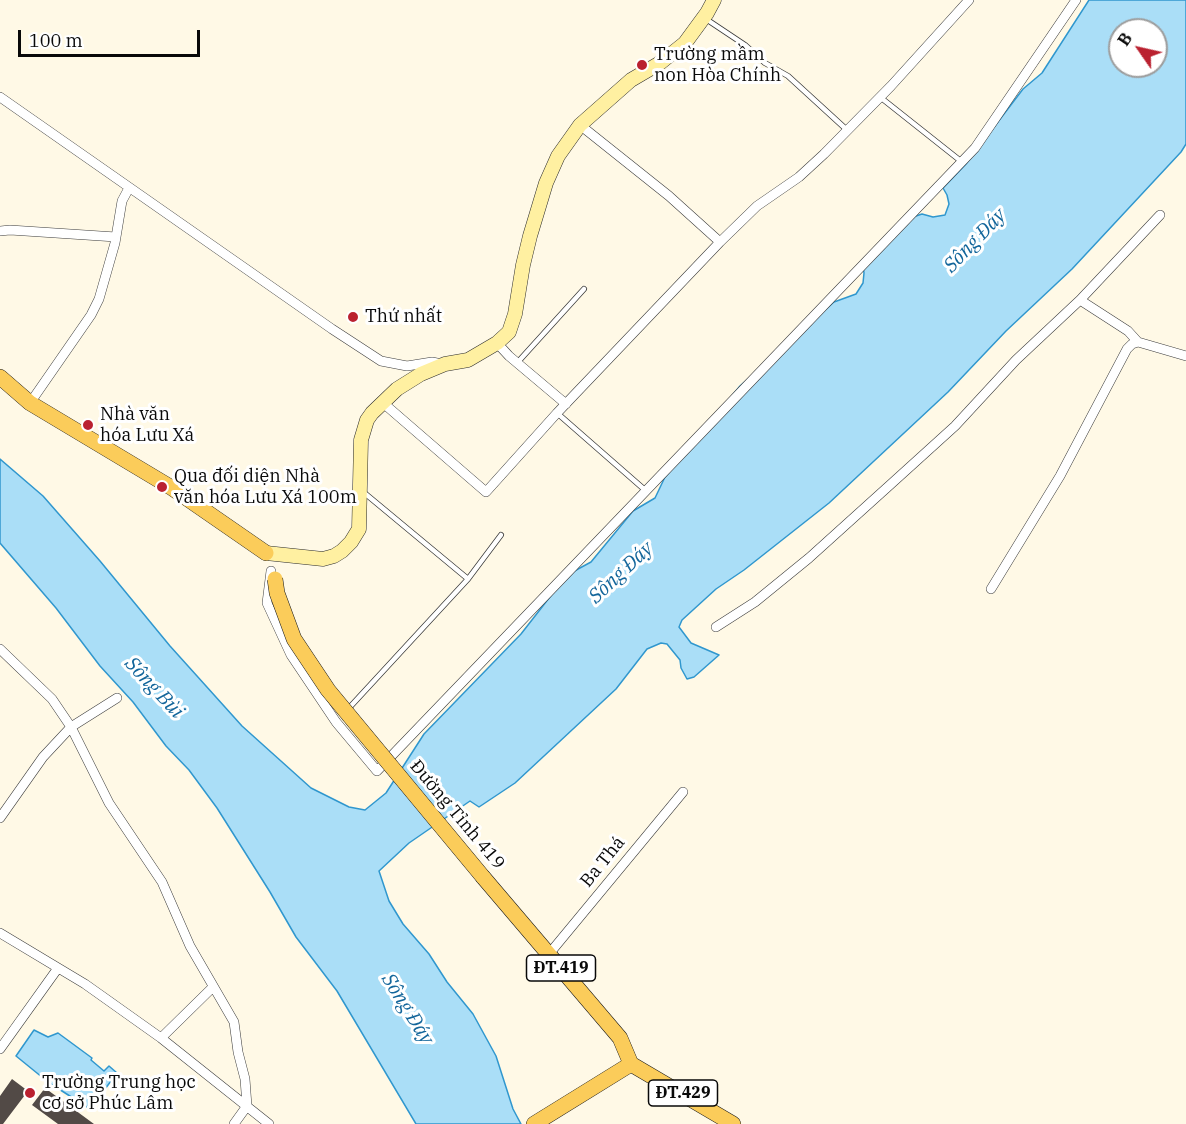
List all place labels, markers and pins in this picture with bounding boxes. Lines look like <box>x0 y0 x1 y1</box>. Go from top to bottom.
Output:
place label: Trường mầm non Hòa Chính <box>654 44 781 86</box>
marker: Trường mầm non Hòa Chính <box>635 58 649 72</box>
place label: Thứ nhất <box>365 306 442 328</box>
marker: Thứ nhất <box>346 310 360 324</box>
place label: Nhà văn hóa Lưu Xá <box>100 404 194 446</box>
marker: Nhà văn hóa Lưu Xá <box>81 418 95 432</box>
place label: Qua đối diện Nhà văn hóa Lưu Xá 100m <box>174 466 357 508</box>
marker: Qua đối diện Nhà văn hóa Lưu Xá 100m <box>155 480 169 494</box>
place label: Trường Trung học cơ sở Phúc Lâm <box>42 1072 196 1114</box>
marker: Trường Trung học cơ sở Phúc Lâm <box>23 1086 37 1100</box>

